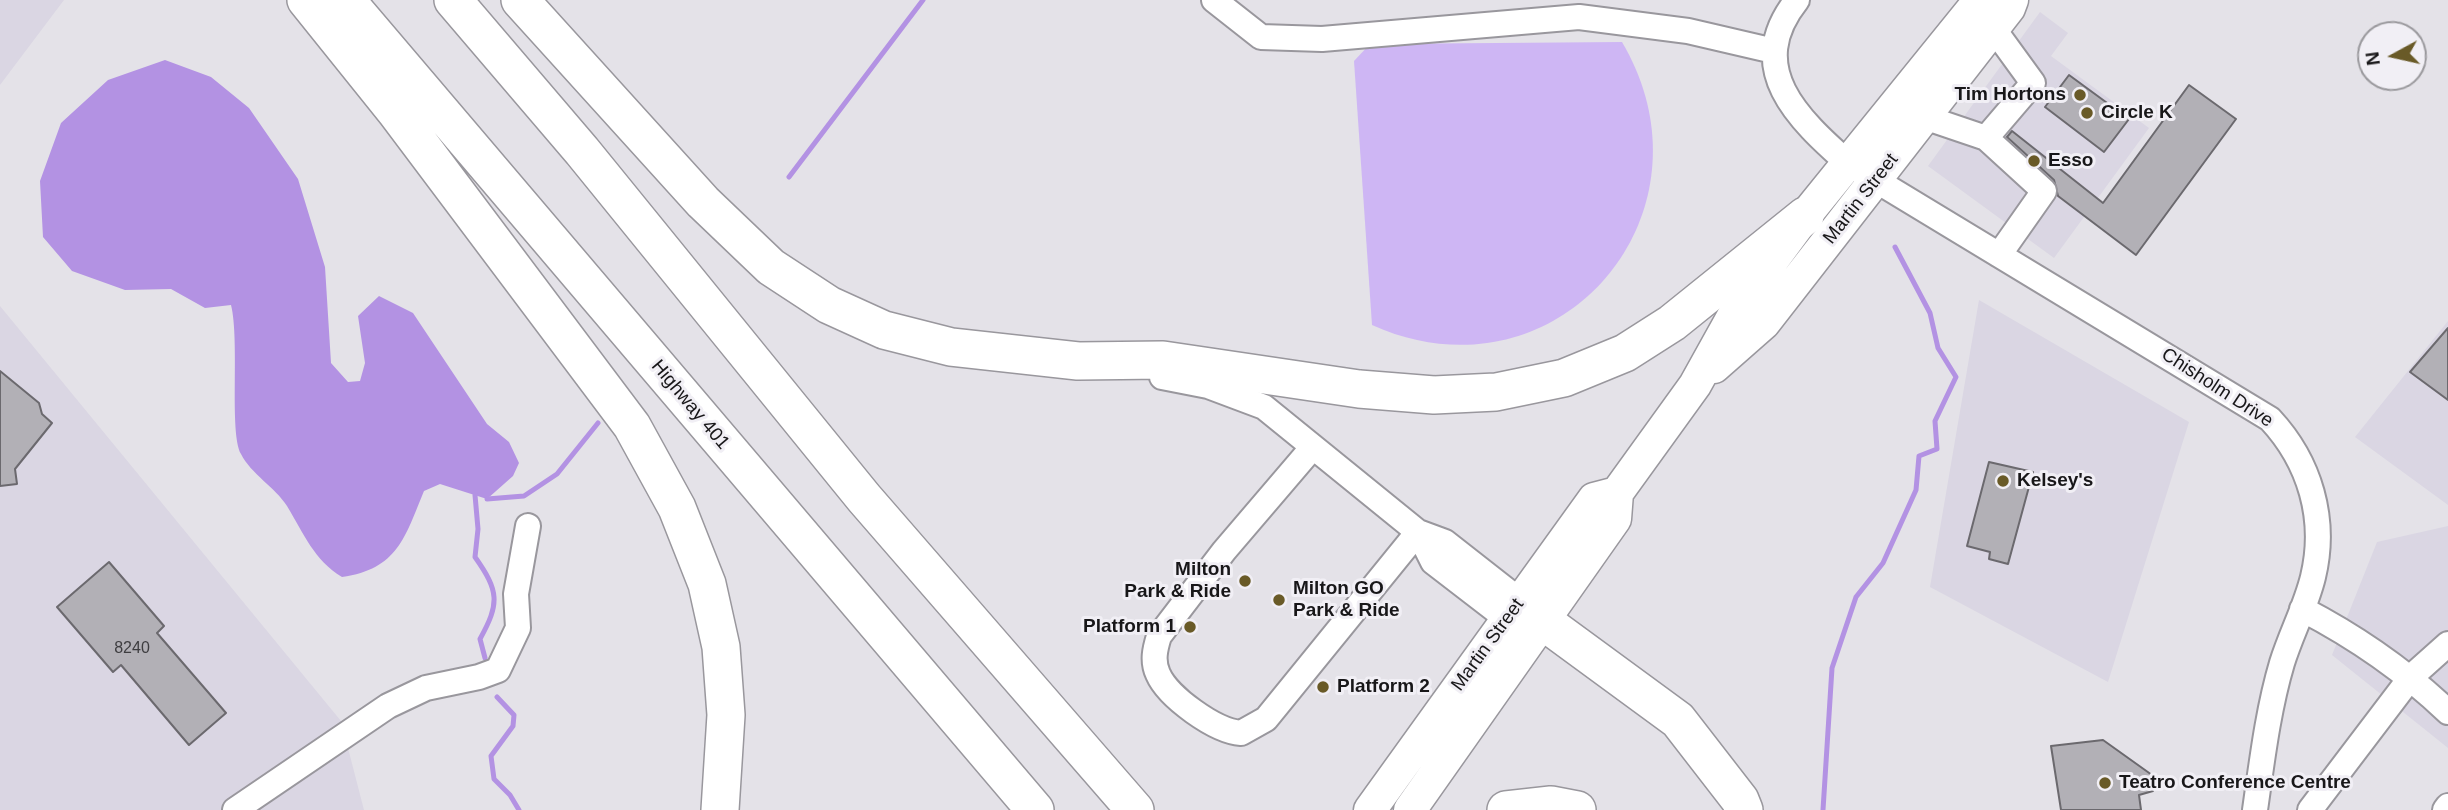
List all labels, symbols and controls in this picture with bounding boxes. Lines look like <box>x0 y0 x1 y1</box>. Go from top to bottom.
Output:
north arrow <box>2357 21 2427 91</box>
text: N <box>2361 50 2384 67</box>
place label: Tim Hortons <box>1954 84 2066 106</box>
marker: Tim Hortons <box>2072 87 2088 103</box>
place label: Circle K <box>2101 102 2173 124</box>
marker: Circle K <box>2079 105 2095 121</box>
street label: Martin Street <box>1819 149 1903 249</box>
place label: Esso <box>2048 150 2093 172</box>
marker: Esso <box>2026 153 2042 169</box>
street label: Chisholm Drive <box>2157 343 2277 433</box>
street label: Highway 401 <box>646 356 734 454</box>
place label: Kelsey's <box>2017 470 2093 492</box>
marker: Kelsey's <box>1995 473 2011 489</box>
place label: Milton Park & Ride <box>1124 559 1231 603</box>
marker: Milton Park & Ride <box>1237 573 1253 589</box>
place label: Milton GO Park & Ride <box>1293 578 1400 622</box>
marker: Milton GO Park & Ride <box>1271 592 1287 608</box>
street label: Martin Street <box>1447 594 1529 696</box>
place label: Platform 1 <box>1083 616 1176 638</box>
marker: Platform 1 <box>1182 619 1198 635</box>
house number: 8240 <box>114 639 150 659</box>
place label: Platform 2 <box>1337 676 1430 698</box>
marker: Platform 2 <box>1315 679 1331 695</box>
place label: Teatro Conference Centre <box>2119 772 2351 794</box>
marker: Teatro Conference Centre <box>2097 775 2113 791</box>

